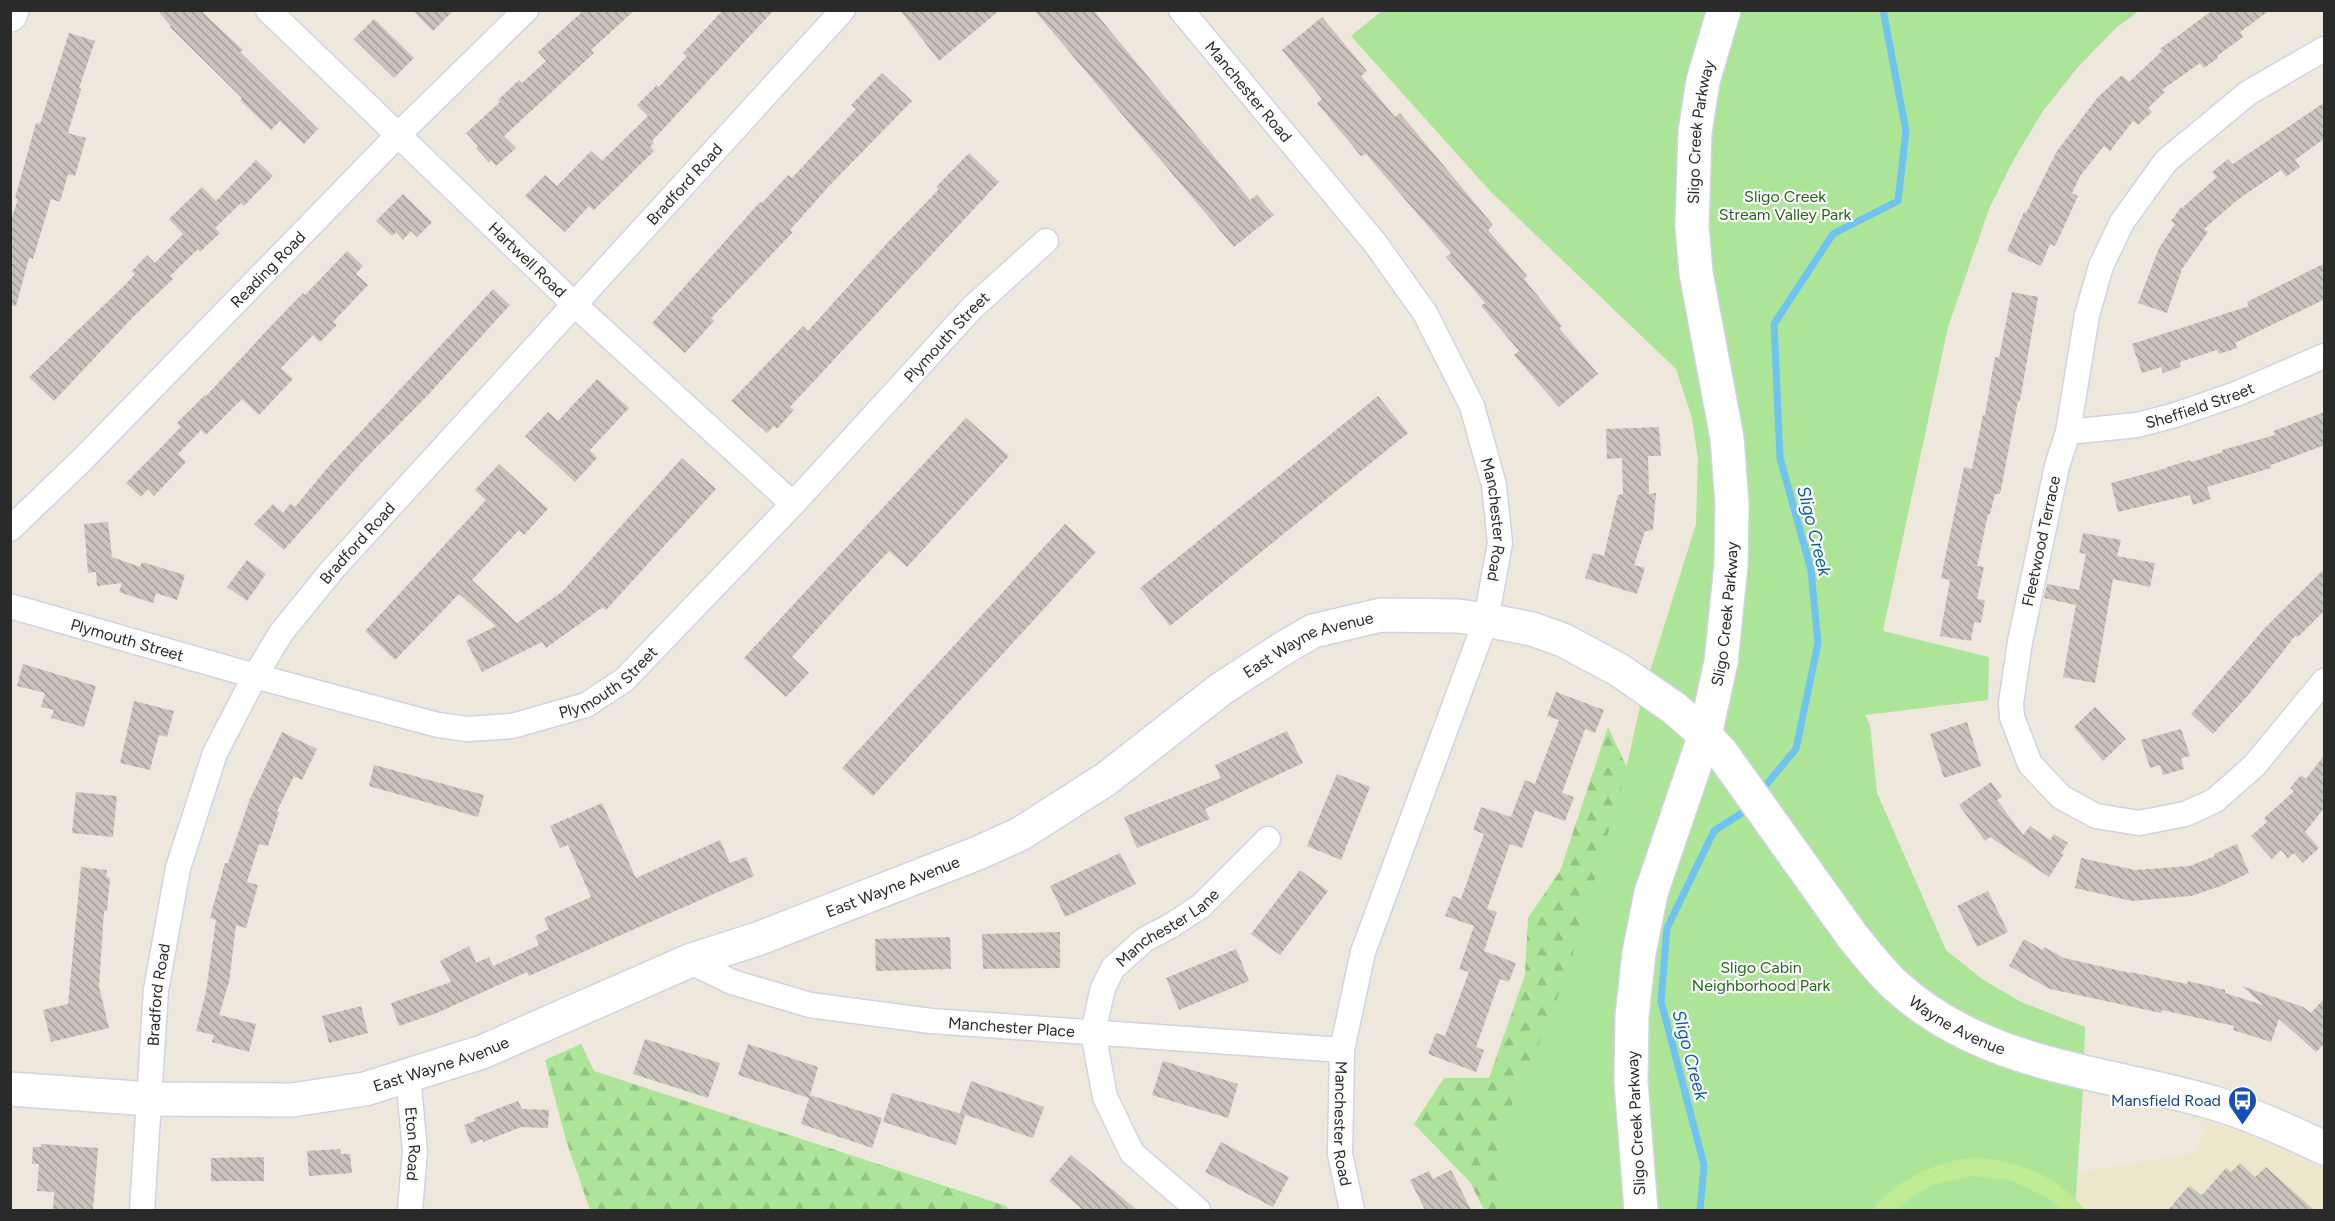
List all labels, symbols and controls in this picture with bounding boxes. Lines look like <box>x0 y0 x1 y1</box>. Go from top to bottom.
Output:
street label: Manchester Road <box>1201 37 1296 146</box>
street label: Sligo Creek Parkway <box>1683 57 1718 204</box>
street label: Bradford Road <box>642 139 726 229</box>
park label: Sligo Creek Stream Valley Park <box>1719 187 1852 224</box>
street label: Hartwell Road <box>485 218 570 301</box>
street label: Reading Road <box>226 227 309 311</box>
street label: Plymouth Street <box>900 288 993 386</box>
street label: Sheffield Street <box>2143 378 2257 432</box>
street label: Manchester Road <box>1477 455 1510 583</box>
street label: Fleetwood Terrace <box>2018 474 2064 608</box>
water label: Sligo Creek <box>1792 484 1836 580</box>
street label: Bradford Road <box>315 498 399 588</box>
street label: Sligo Creek Parkway <box>1707 541 1741 688</box>
street label: East Wayne Avenue <box>1239 608 1375 682</box>
street label: Plymouth Street <box>68 614 186 665</box>
street label: Plymouth Street <box>556 642 661 722</box>
street label: East Wayne Avenue <box>823 852 963 921</box>
street label: Manchester Lane <box>1112 884 1223 971</box>
street label: Bradford Road <box>143 942 174 1047</box>
park label: Sligo Cabin Neighborhood Park <box>1692 958 1830 995</box>
street label: Wayne Avenue <box>1905 991 2008 1058</box>
water label: Sligo Creek <box>1667 1008 1713 1104</box>
street label: Manchester Place <box>948 1013 1076 1041</box>
street label: East Wayne Avenue <box>370 1032 512 1095</box>
street label: Sligo Creek Parkway <box>1623 1049 1649 1196</box>
street label: Manchester Road <box>1330 1061 1356 1188</box>
bus stop icon: Mansfield Road <box>2226 1084 2258 1126</box>
place label: Mansfield Road <box>2111 1091 2221 1110</box>
street label: Eton Road <box>401 1106 425 1182</box>

